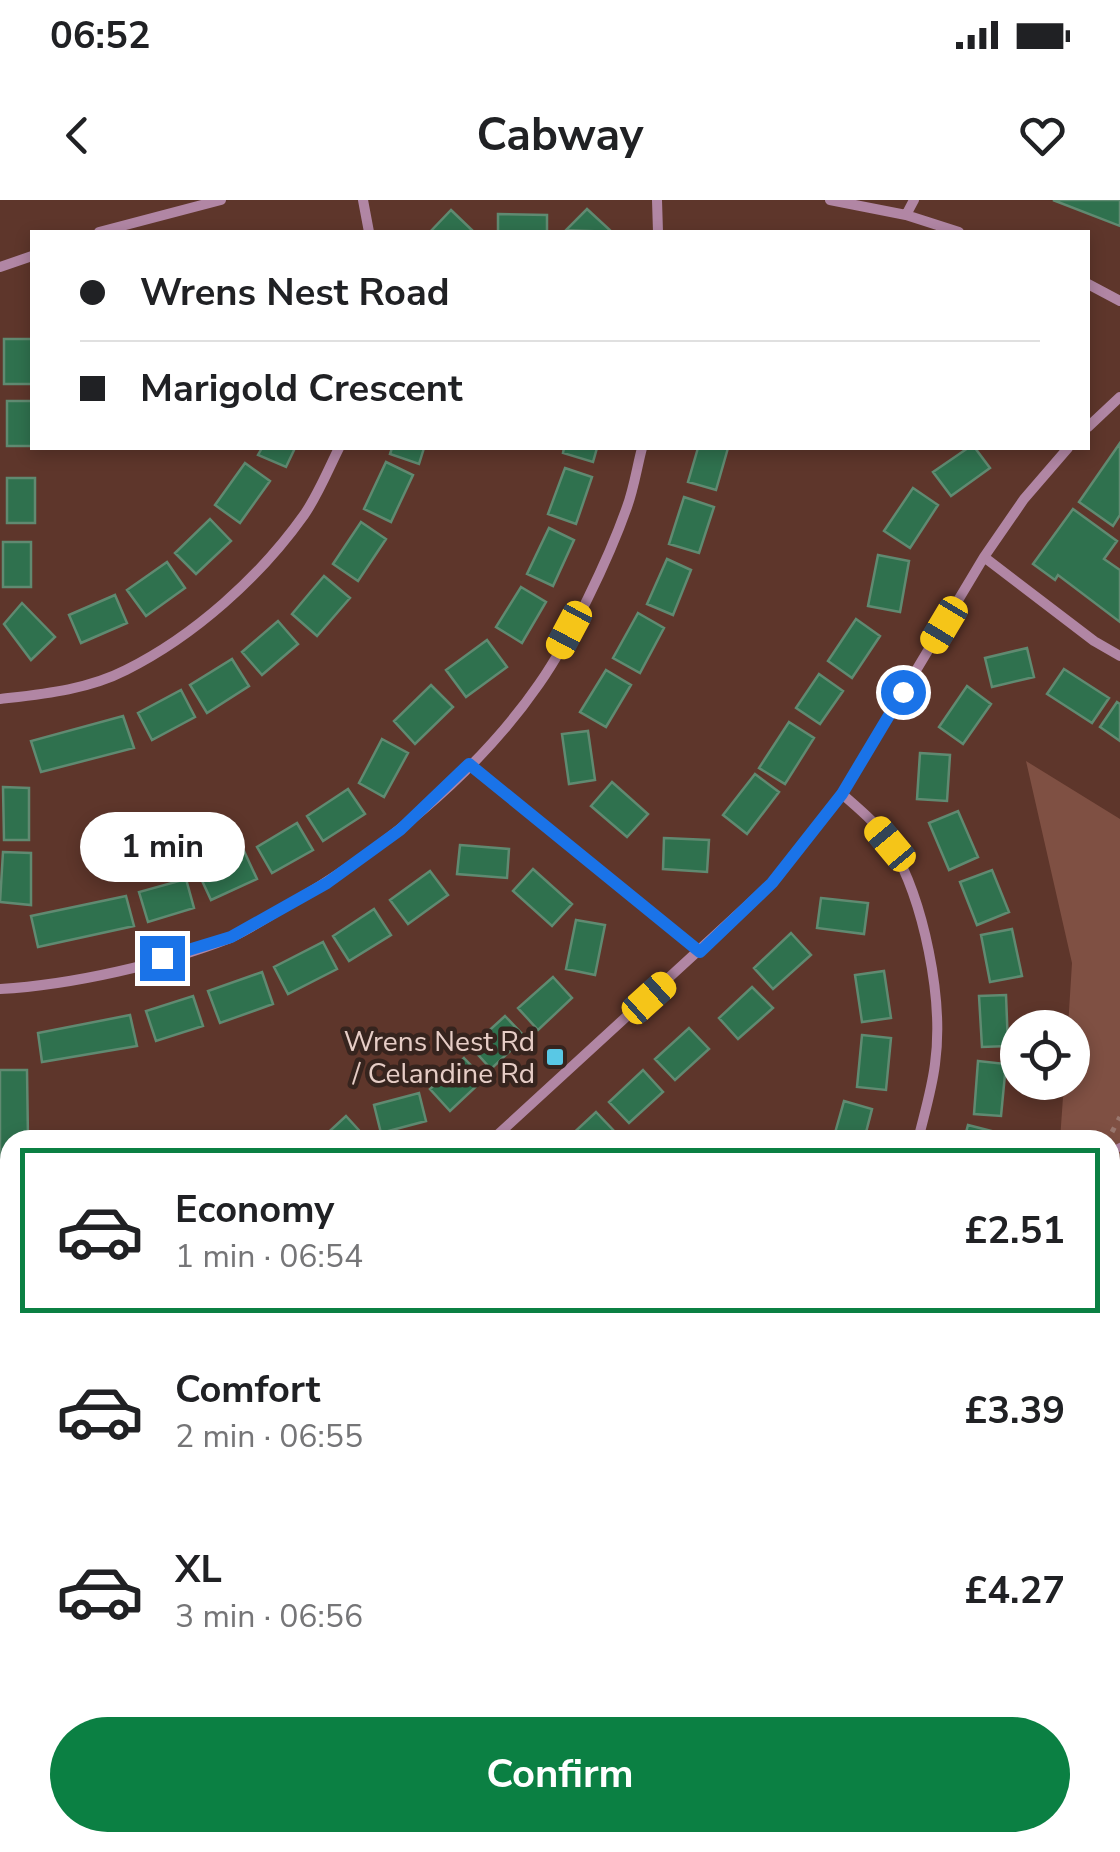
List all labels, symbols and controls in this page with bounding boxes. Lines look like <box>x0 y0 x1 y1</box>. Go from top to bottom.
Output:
text: 06:52 <box>50 10 151 61</box>
text: Cabway <box>477 105 643 166</box>
icon: back <box>50 108 105 163</box>
icon: heart <box>1015 108 1070 163</box>
text: Wrens Nest Road <box>140 267 450 318</box>
text: Marigold Crescent <box>140 363 463 414</box>
car <box>916 592 972 658</box>
car <box>542 596 596 664</box>
route start <box>881 670 926 715</box>
car <box>859 811 921 877</box>
callout: 1 min <box>80 813 244 883</box>
text: 1 min <box>121 825 204 868</box>
route end <box>140 936 185 981</box>
car <box>617 967 681 1029</box>
map controls <box>1000 1010 1090 1100</box>
button: locate <box>1000 1010 1090 1100</box>
place label: Wrens Nest Rd / Celandine Rd <box>344 1023 535 1093</box>
marker: Wrens Nest Rd / Celandine Rd <box>544 1046 566 1068</box>
text: Economy <box>175 1184 334 1235</box>
icon: car <box>55 1186 145 1276</box>
text: £2.51 <box>964 1205 1065 1256</box>
text: 1 min · 06:54 <box>175 1235 363 1278</box>
text: Comfort <box>175 1364 320 1415</box>
icon: car <box>55 1366 145 1456</box>
text: £3.39 <box>964 1385 1065 1436</box>
text: 2 min · 06:55 <box>175 1415 363 1458</box>
text: XL <box>175 1544 222 1595</box>
icon: car <box>55 1546 145 1636</box>
text: £4.27 <box>964 1565 1065 1616</box>
text: 3 min · 06:56 <box>175 1595 363 1638</box>
button: Confirm <box>50 1717 1070 1832</box>

